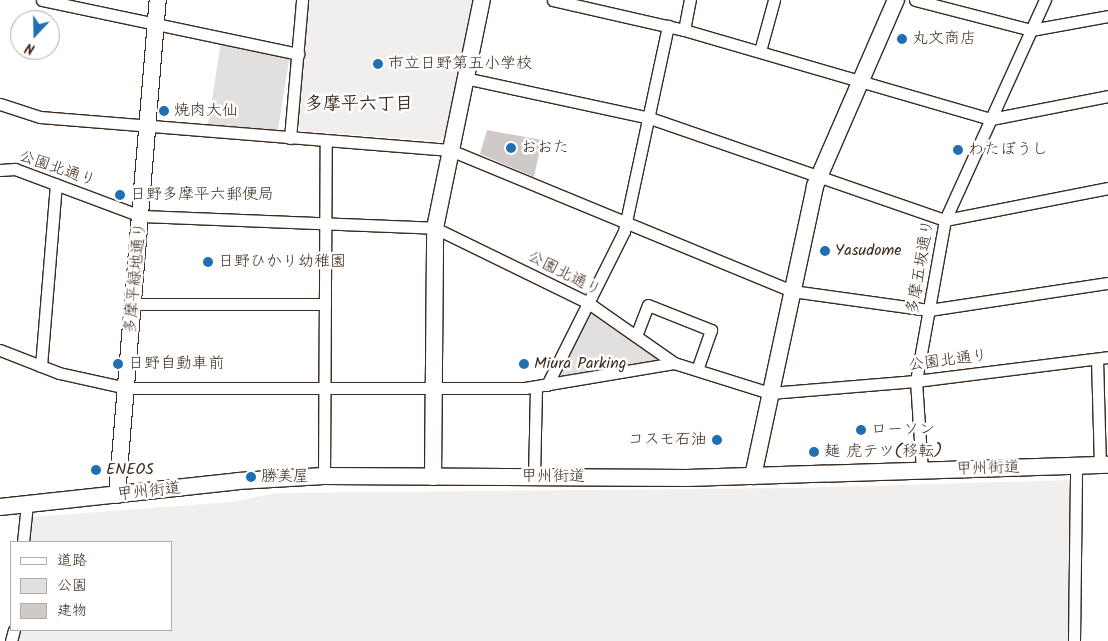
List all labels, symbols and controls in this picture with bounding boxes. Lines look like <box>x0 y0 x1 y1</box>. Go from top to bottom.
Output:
north arrow <box>10 10 60 60</box>
place label: 丸文商店 <box>912 29 976 49</box>
marker: 丸文商店 <box>896 33 908 45</box>
text: N <box>22 36 38 60</box>
place label: 市立日野第五小学校 <box>388 54 532 74</box>
marker: 市立日野第五小学校 <box>372 58 384 70</box>
district label: 多摩平六丁目 <box>305 94 413 116</box>
place label: 焼肉大仙 <box>174 101 238 121</box>
marker: 焼肉大仙 <box>158 105 170 117</box>
place label: おおた <box>521 138 569 158</box>
place label: わたぼうし <box>968 140 1048 160</box>
marker: おおた <box>505 142 517 154</box>
marker: わたぼうし <box>952 144 964 156</box>
street label: 公園北通り <box>16 147 98 191</box>
place label: 日野多摩平六郵便局 <box>130 185 274 205</box>
marker: 日野多摩平六郵便局 <box>114 189 126 201</box>
street label: 多摩五坂通り <box>903 218 939 316</box>
street label: 多摩平緑地通り <box>122 221 150 335</box>
place label: Yasudome <box>835 241 901 261</box>
marker: Yasudome <box>819 245 831 257</box>
street label: 公園北通り <box>524 247 604 301</box>
place label: 日野ひかり幼稚園 <box>218 252 346 272</box>
marker: 日野ひかり幼稚園 <box>202 256 214 268</box>
street label: 公園北通り <box>907 347 989 375</box>
place label: 日野自動車前 <box>128 354 224 374</box>
place label: Miura Parking <box>534 354 626 374</box>
marker: 日野自動車前 <box>112 358 124 370</box>
marker: Miura Parking <box>518 358 530 370</box>
place label: ローソン <box>871 420 935 440</box>
marker: ローソン <box>855 424 867 436</box>
place label: コスモ石油 <box>627 430 707 450</box>
marker: コスモ石油 <box>711 434 723 446</box>
place label: 麺 虎テツ(移転) <box>824 442 942 462</box>
marker: 麺 虎テツ(移転) <box>808 446 820 458</box>
street label: 甲州街道 <box>956 458 1020 480</box>
place label: ENEOS <box>106 460 154 480</box>
marker: ENEOS <box>90 464 102 476</box>
place label: 勝美屋 <box>261 467 309 487</box>
street label: 甲州街道 <box>521 467 585 487</box>
marker: 勝美屋 <box>245 471 257 483</box>
street label: 甲州街道 <box>116 479 182 505</box>
legend <box>10 541 172 631</box>
text: 道路 <box>57 549 87 573</box>
text: 公園 <box>57 574 87 598</box>
text: 建物 <box>57 599 87 623</box>

